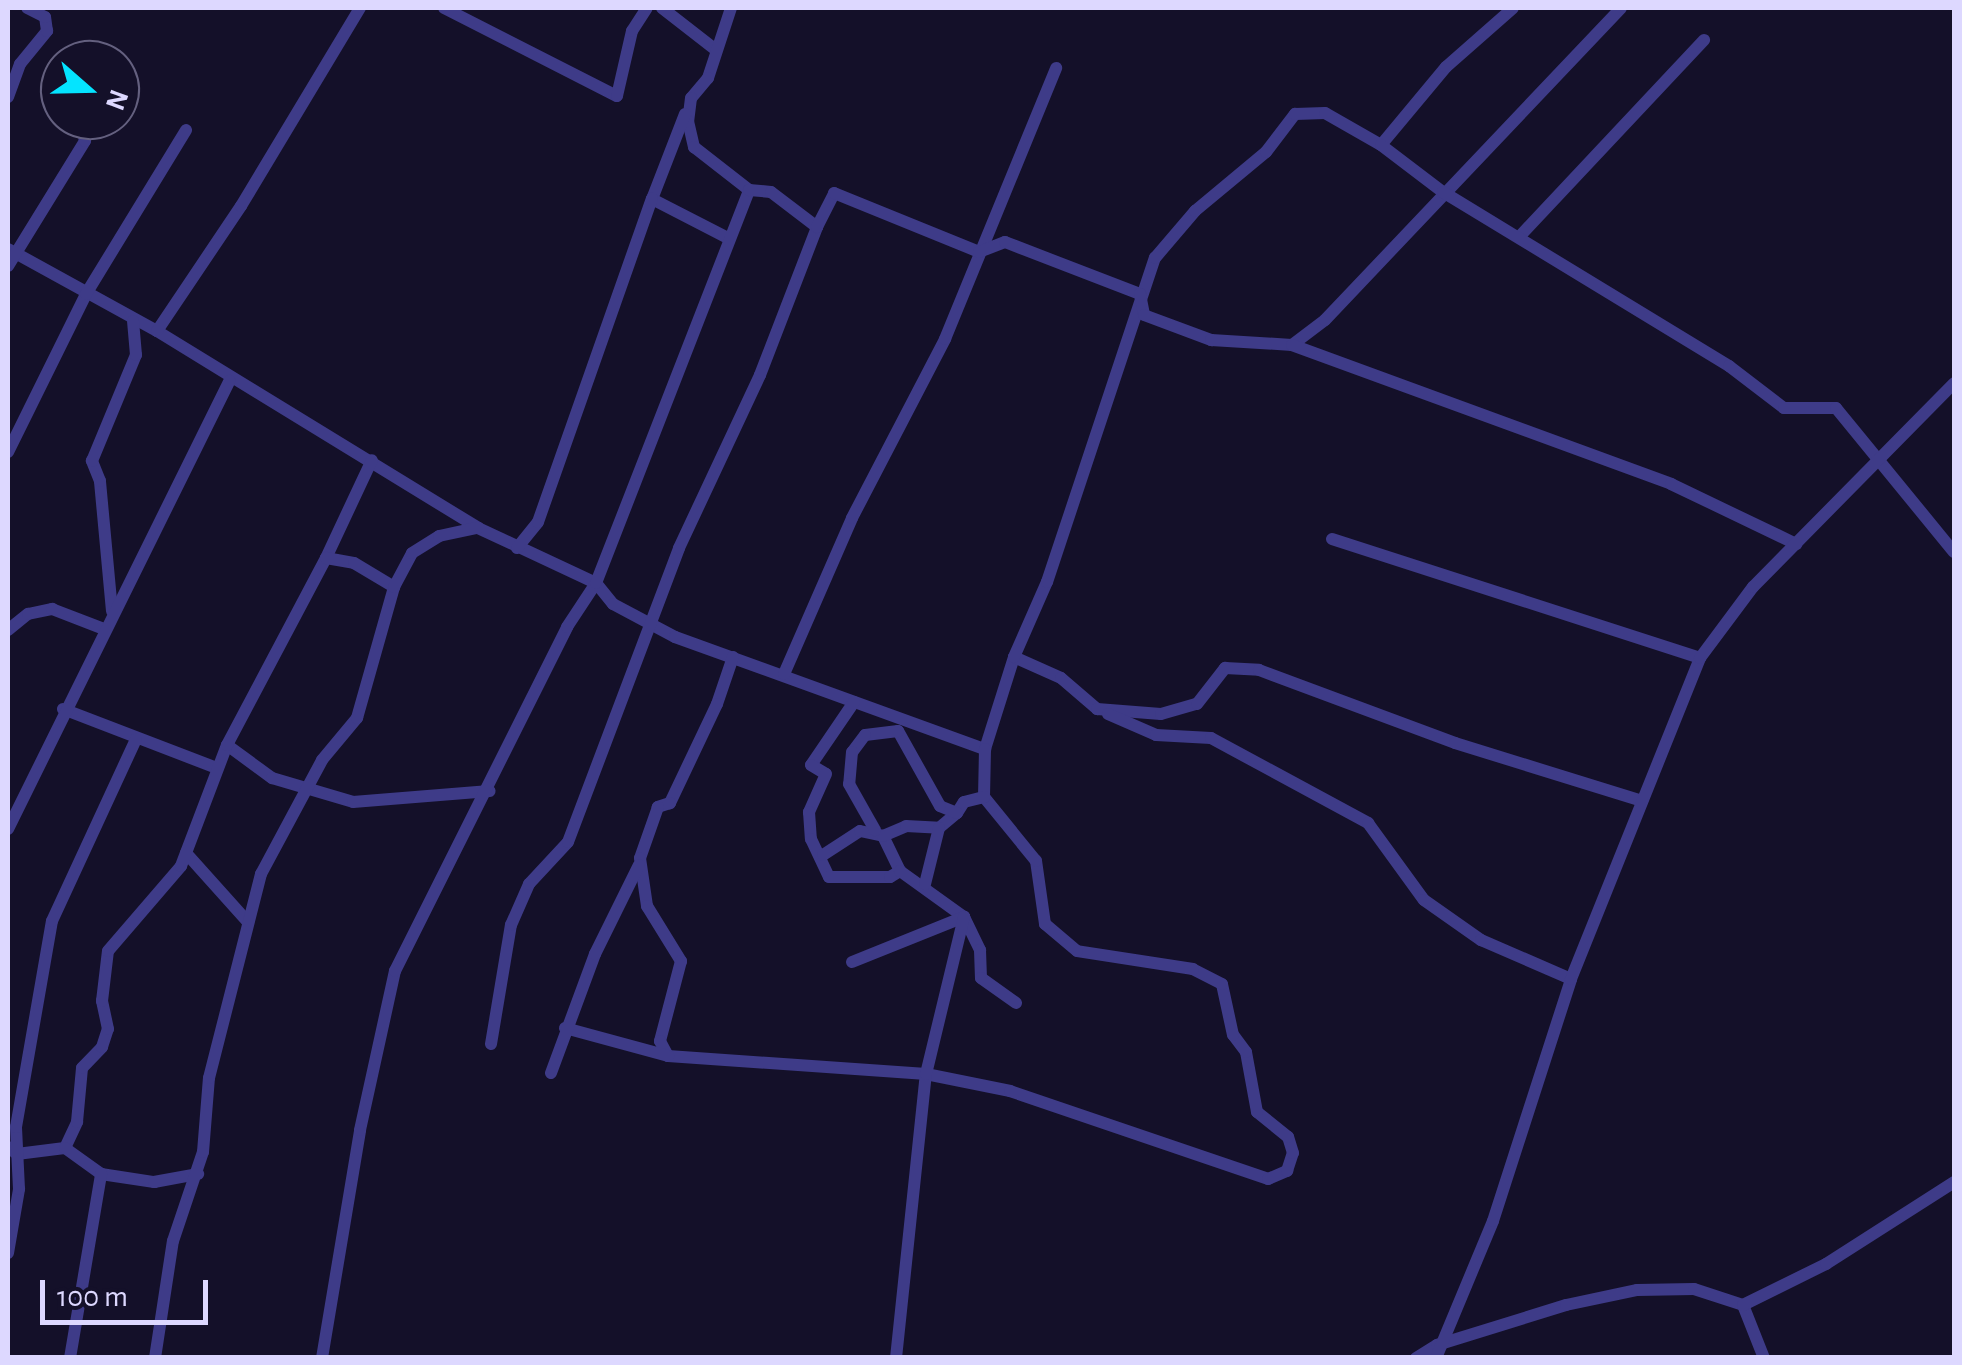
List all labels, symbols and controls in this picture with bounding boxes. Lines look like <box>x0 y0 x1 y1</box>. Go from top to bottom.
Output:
north arrow <box>40 40 140 140</box>
text: N <box>100 86 133 114</box>
scale bar <box>45 1260 212 1322</box>
text: 100 m <box>57 1282 128 1312</box>

